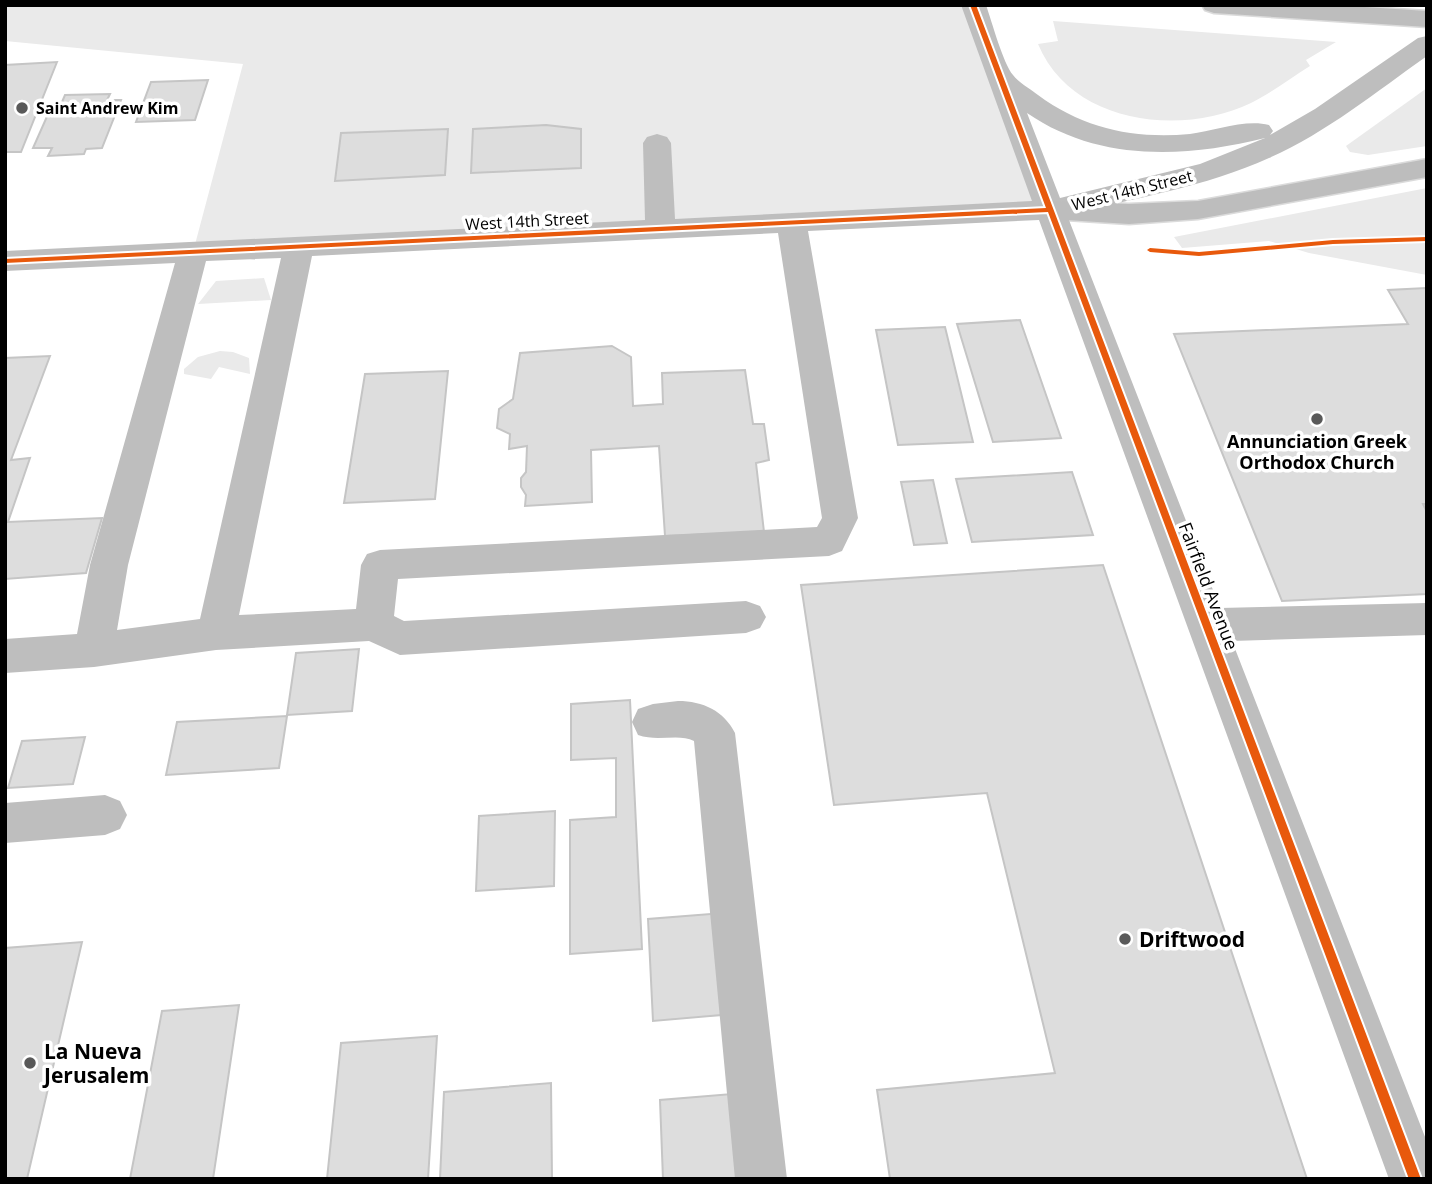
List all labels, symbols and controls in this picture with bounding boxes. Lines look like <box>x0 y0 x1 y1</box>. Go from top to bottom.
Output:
place label: Saint Andrew Kim <box>36 97 178 119</box>
marker: Saint Andrew Kim <box>14 100 30 116</box>
street label: West 14th Street <box>1069 164 1195 216</box>
street label: West 14th Street <box>465 207 590 235</box>
marker: Annunciation Greek Orthodox Church <box>1309 411 1325 427</box>
place label: Annunciation Greek Orthodox Church <box>1227 429 1408 474</box>
street label: Fairfield Avenue <box>1174 519 1244 653</box>
place label: Driftwood <box>1139 925 1245 953</box>
marker: Driftwood <box>1117 931 1133 947</box>
place label: La Nueva Jerusalem <box>42 1037 149 1089</box>
marker: La Nueva Jerusalem <box>22 1055 38 1071</box>

